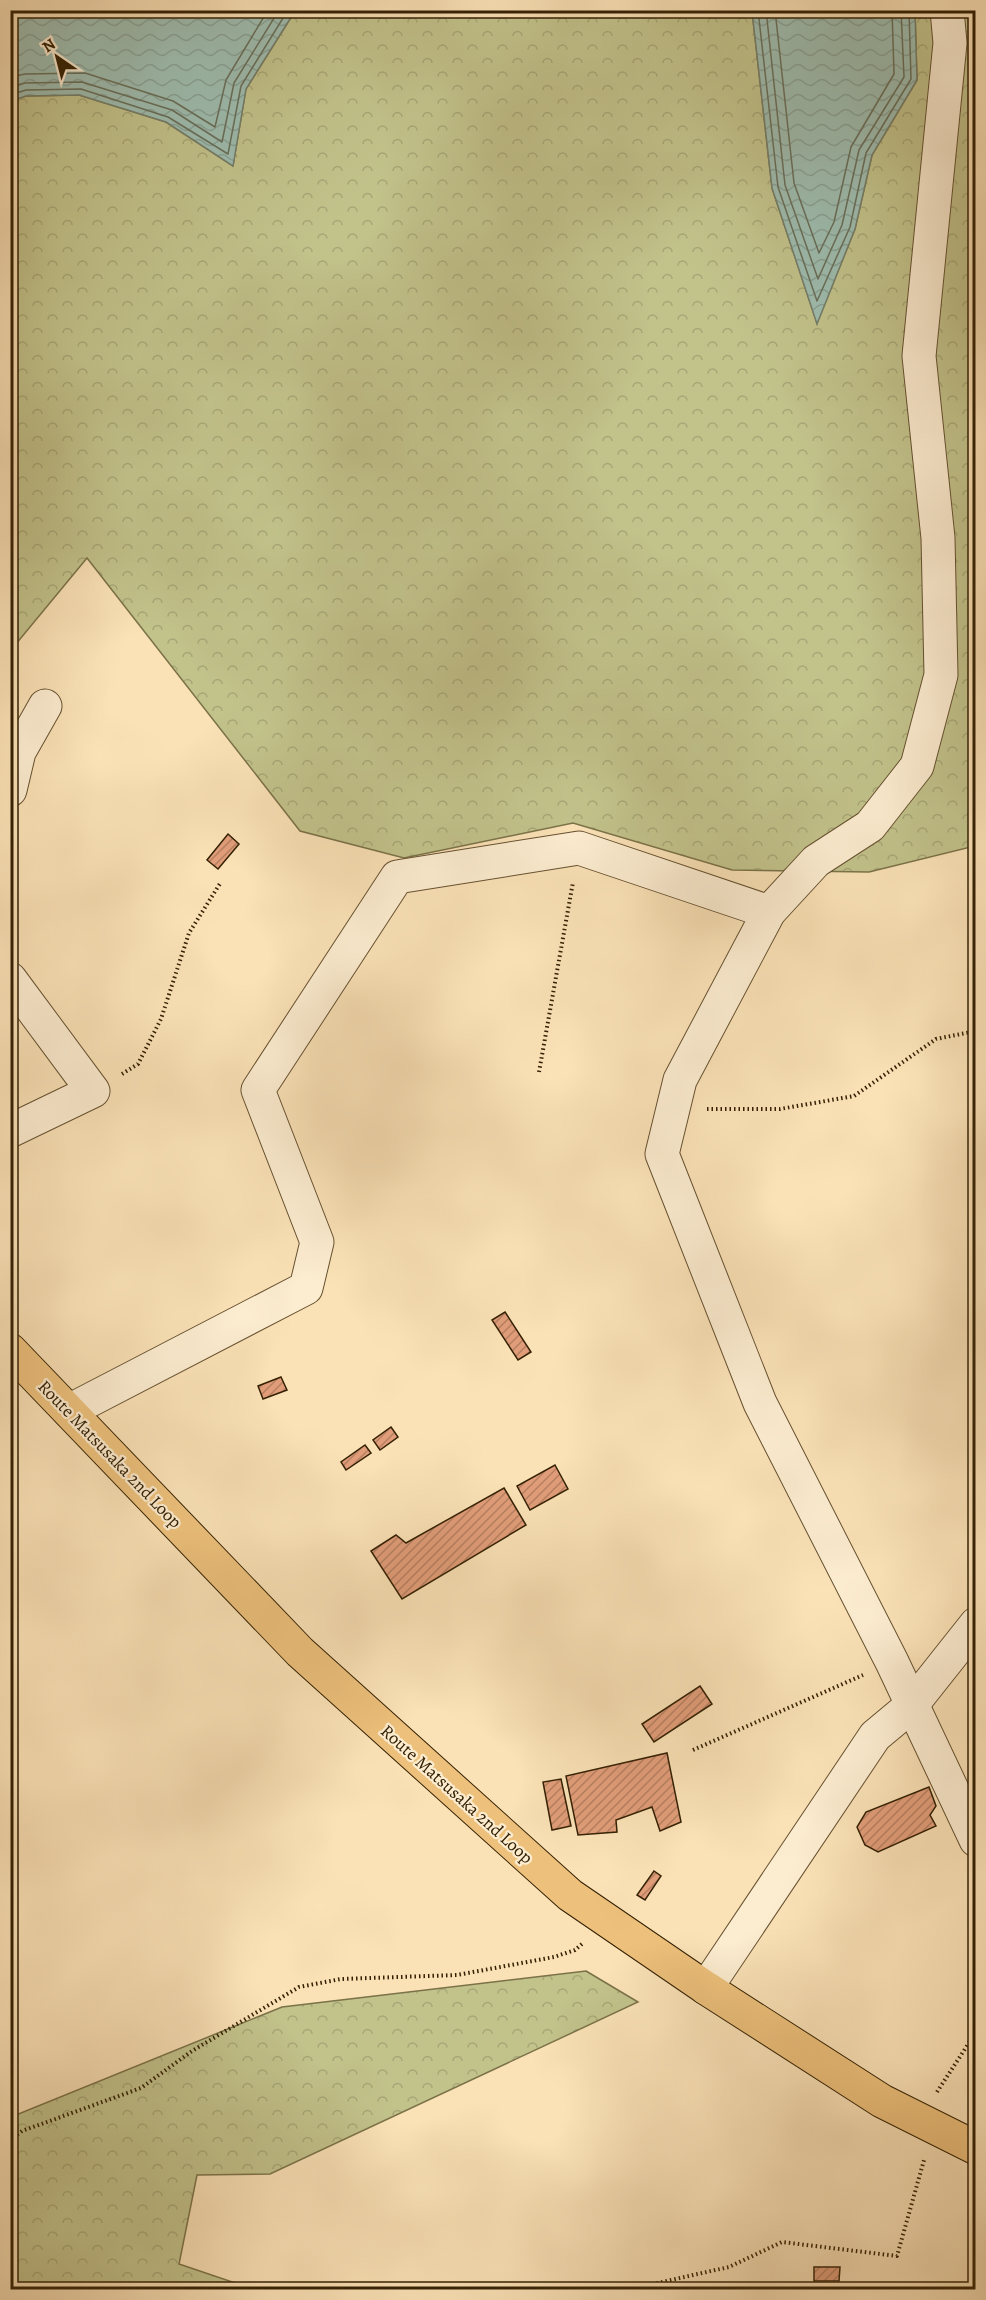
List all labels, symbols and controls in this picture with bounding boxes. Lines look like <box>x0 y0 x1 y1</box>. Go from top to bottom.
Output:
north arrow <box>27 27 87 87</box>
text: N <box>38 33 60 58</box>
street label: Route Matsusaka 2nd Loop <box>33 1375 187 1533</box>
street label: Route Matsusaka 2nd Loop <box>376 1719 538 1869</box>

